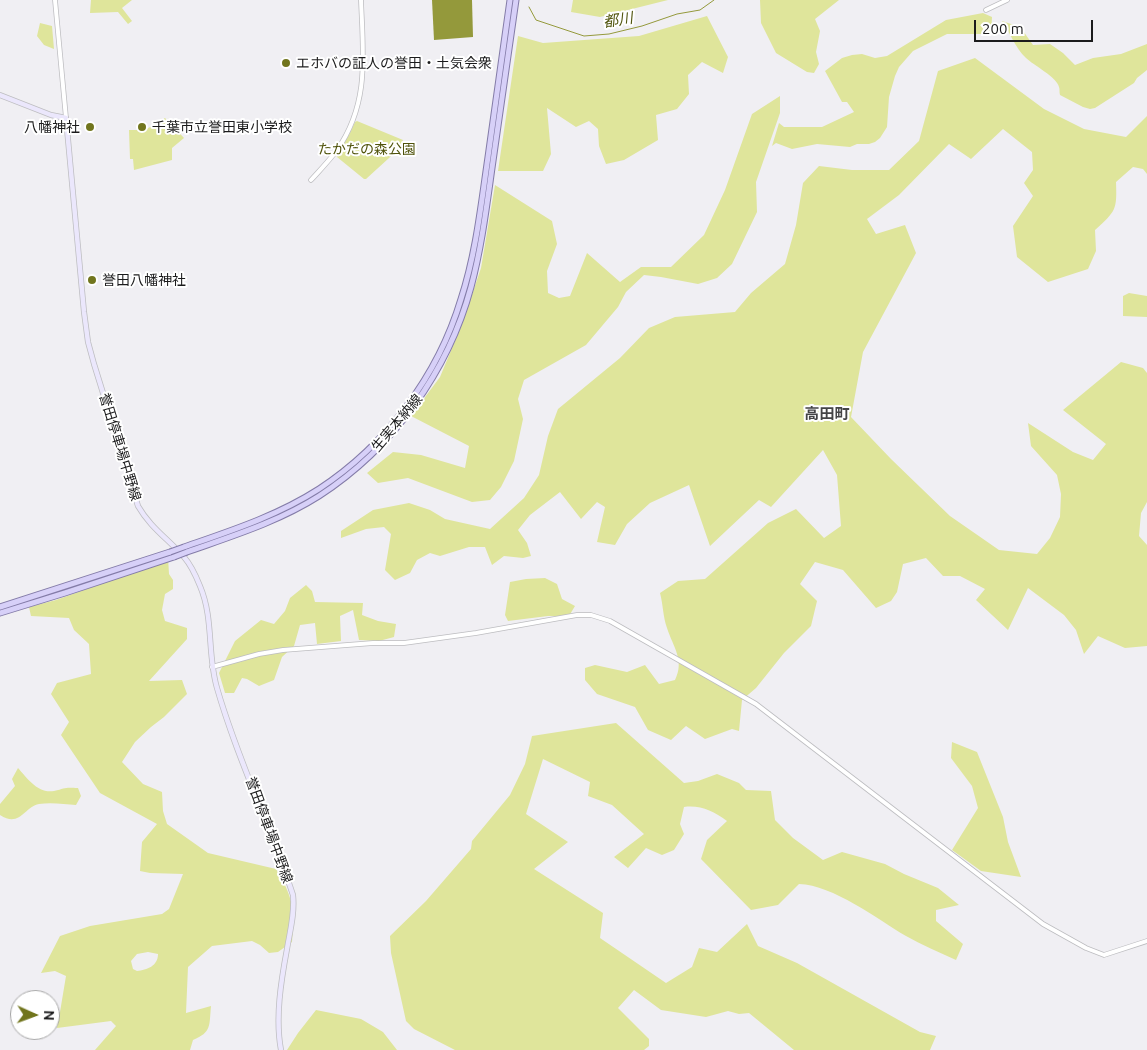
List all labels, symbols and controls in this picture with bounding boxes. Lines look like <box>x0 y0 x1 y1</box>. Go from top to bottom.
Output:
water label: 都川 <box>602 9 634 31</box>
scale bar <box>977 10 1096 42</box>
text: 200 m <box>982 20 1024 37</box>
place label: エホバの証人の誉田・土気会衆 <box>296 55 492 71</box>
marker: エホバの証人の誉田・土気会衆 <box>280 57 292 69</box>
place label: 八幡神社 <box>24 119 80 135</box>
place label: 千葉市立誉田東小学校 <box>152 119 292 135</box>
marker: 八幡神社 <box>84 121 96 133</box>
marker: 千葉市立誉田東小学校 <box>136 121 148 133</box>
park label: たかだの森公園 <box>318 141 416 157</box>
place label: 誉田八幡神社 <box>102 272 186 288</box>
marker: 誉田八幡神社 <box>86 274 98 286</box>
street label: 誉田停車場中野線 <box>96 391 144 503</box>
street label: 生実本納線 <box>368 391 426 455</box>
district label: 高田町 <box>805 405 849 423</box>
street label: 誉田停車場中野線 <box>242 775 296 885</box>
north arrow <box>10 990 60 1040</box>
text: N <box>41 1010 57 1021</box>

